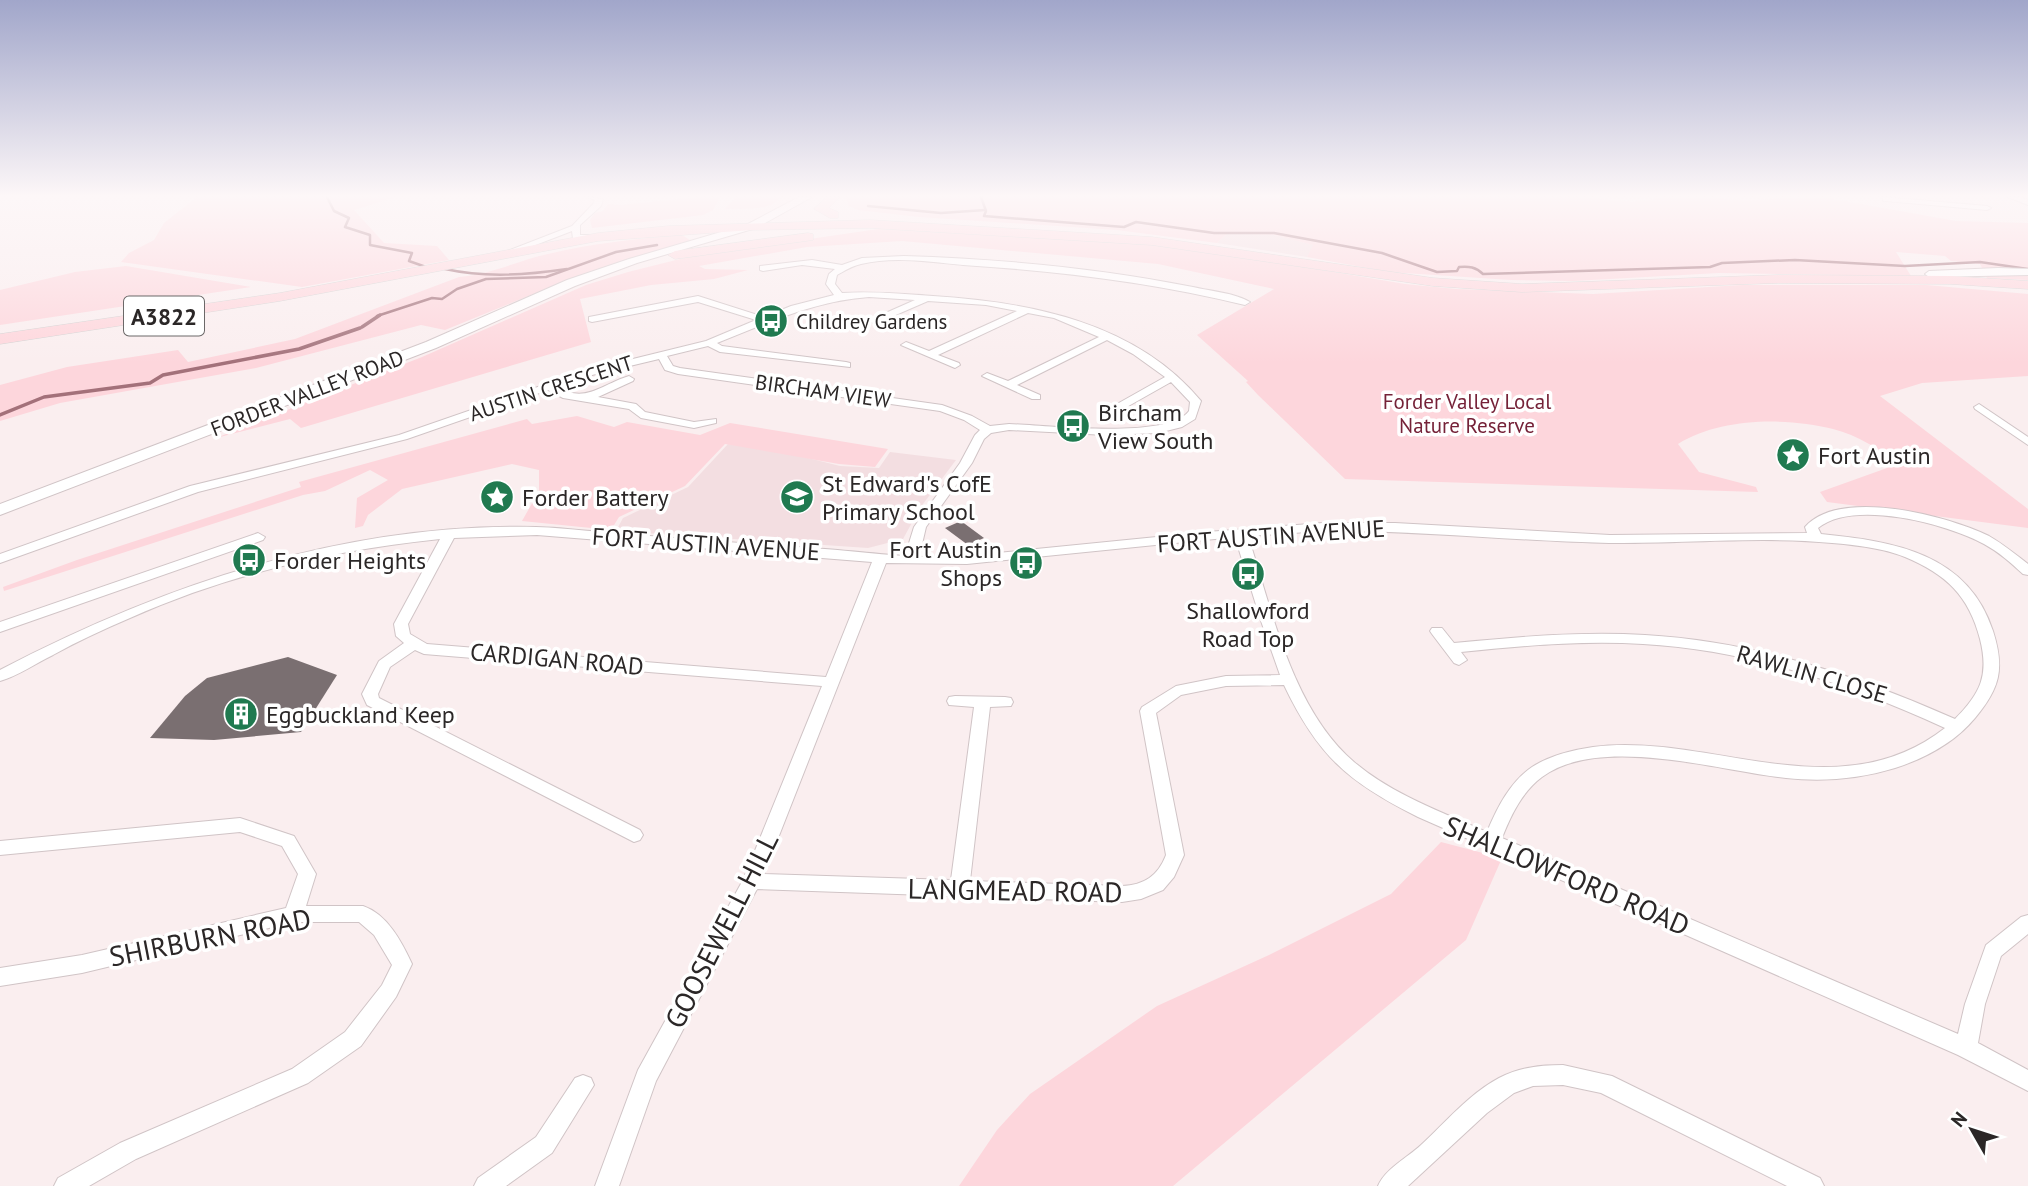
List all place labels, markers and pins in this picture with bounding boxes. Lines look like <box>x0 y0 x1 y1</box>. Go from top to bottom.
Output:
bus stop icon: Childrey Gardens <box>752 302 790 340</box>
place label: Childrey Gardens <box>796 308 947 335</box>
place label: Bircham View South <box>1097 397 1213 456</box>
bus stop icon: Bircham View South <box>1054 407 1092 445</box>
place icon: Fort Austin <box>1774 436 1812 474</box>
place label: Fort Austin <box>1818 440 1931 471</box>
place label: St Edward's CofE Primary School <box>822 468 992 527</box>
place icon: Forder Battery <box>478 478 516 516</box>
school or university icon: St Edward's CofE Primary School <box>778 478 816 516</box>
place label: Forder Battery <box>522 482 669 513</box>
place label: Fort Austin Shops <box>889 534 1002 593</box>
bus stop icon: Forder Heights <box>230 541 268 579</box>
bus stop icon: Fort Austin Shops <box>1007 544 1045 582</box>
place label: Forder Heights <box>274 545 426 576</box>
bus stop icon: Shallowford Road Top <box>1229 555 1267 593</box>
place label: Shallowford Road Top <box>1186 595 1310 654</box>
building icon: Eggbuckland Keep <box>222 695 260 733</box>
place label: Eggbuckland Keep <box>266 699 455 730</box>

